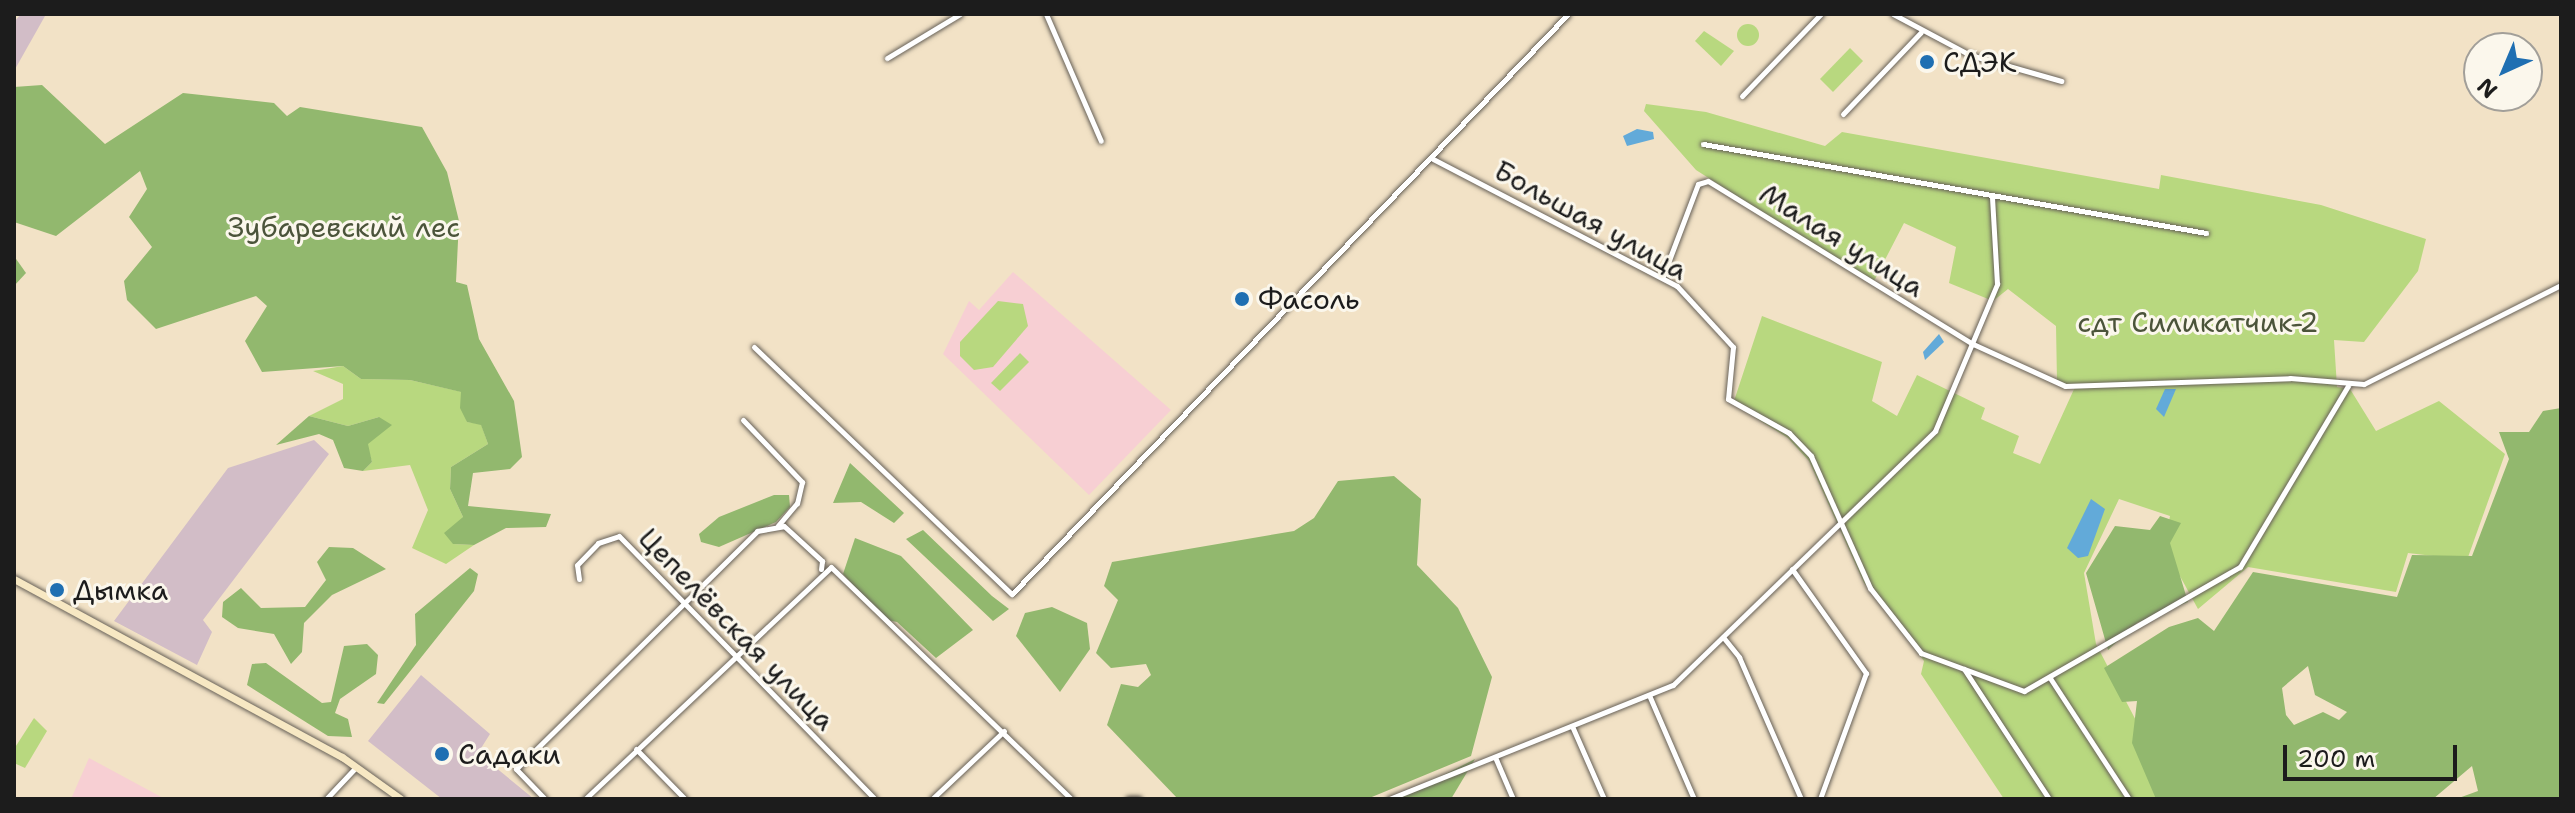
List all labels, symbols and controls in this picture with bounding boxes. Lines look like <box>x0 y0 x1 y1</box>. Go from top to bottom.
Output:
north arrow <box>2463 32 2543 112</box>
place label: СДЭК <box>1943 45 2017 79</box>
marker: СДЭК <box>1918 53 1936 71</box>
text: N <box>2471 72 2504 105</box>
street label: Большая улица <box>1488 153 1694 287</box>
street label: Малая улица <box>1754 176 1930 304</box>
park label: Зубаревский лес <box>228 210 460 244</box>
place label: Фасоль <box>1258 282 1360 316</box>
marker: Фасоль <box>1233 290 1251 308</box>
park label: сдт Силикатчик-2 <box>2077 305 2319 339</box>
street label: Цепелёвская улица <box>632 521 842 737</box>
place label: Дымка <box>73 573 168 607</box>
marker: Дымка <box>48 581 66 599</box>
scale bar <box>2287 729 2461 779</box>
place label: Садаки <box>458 737 561 771</box>
text: 200 m <box>2297 743 2375 775</box>
marker: Садаки <box>433 745 451 763</box>

